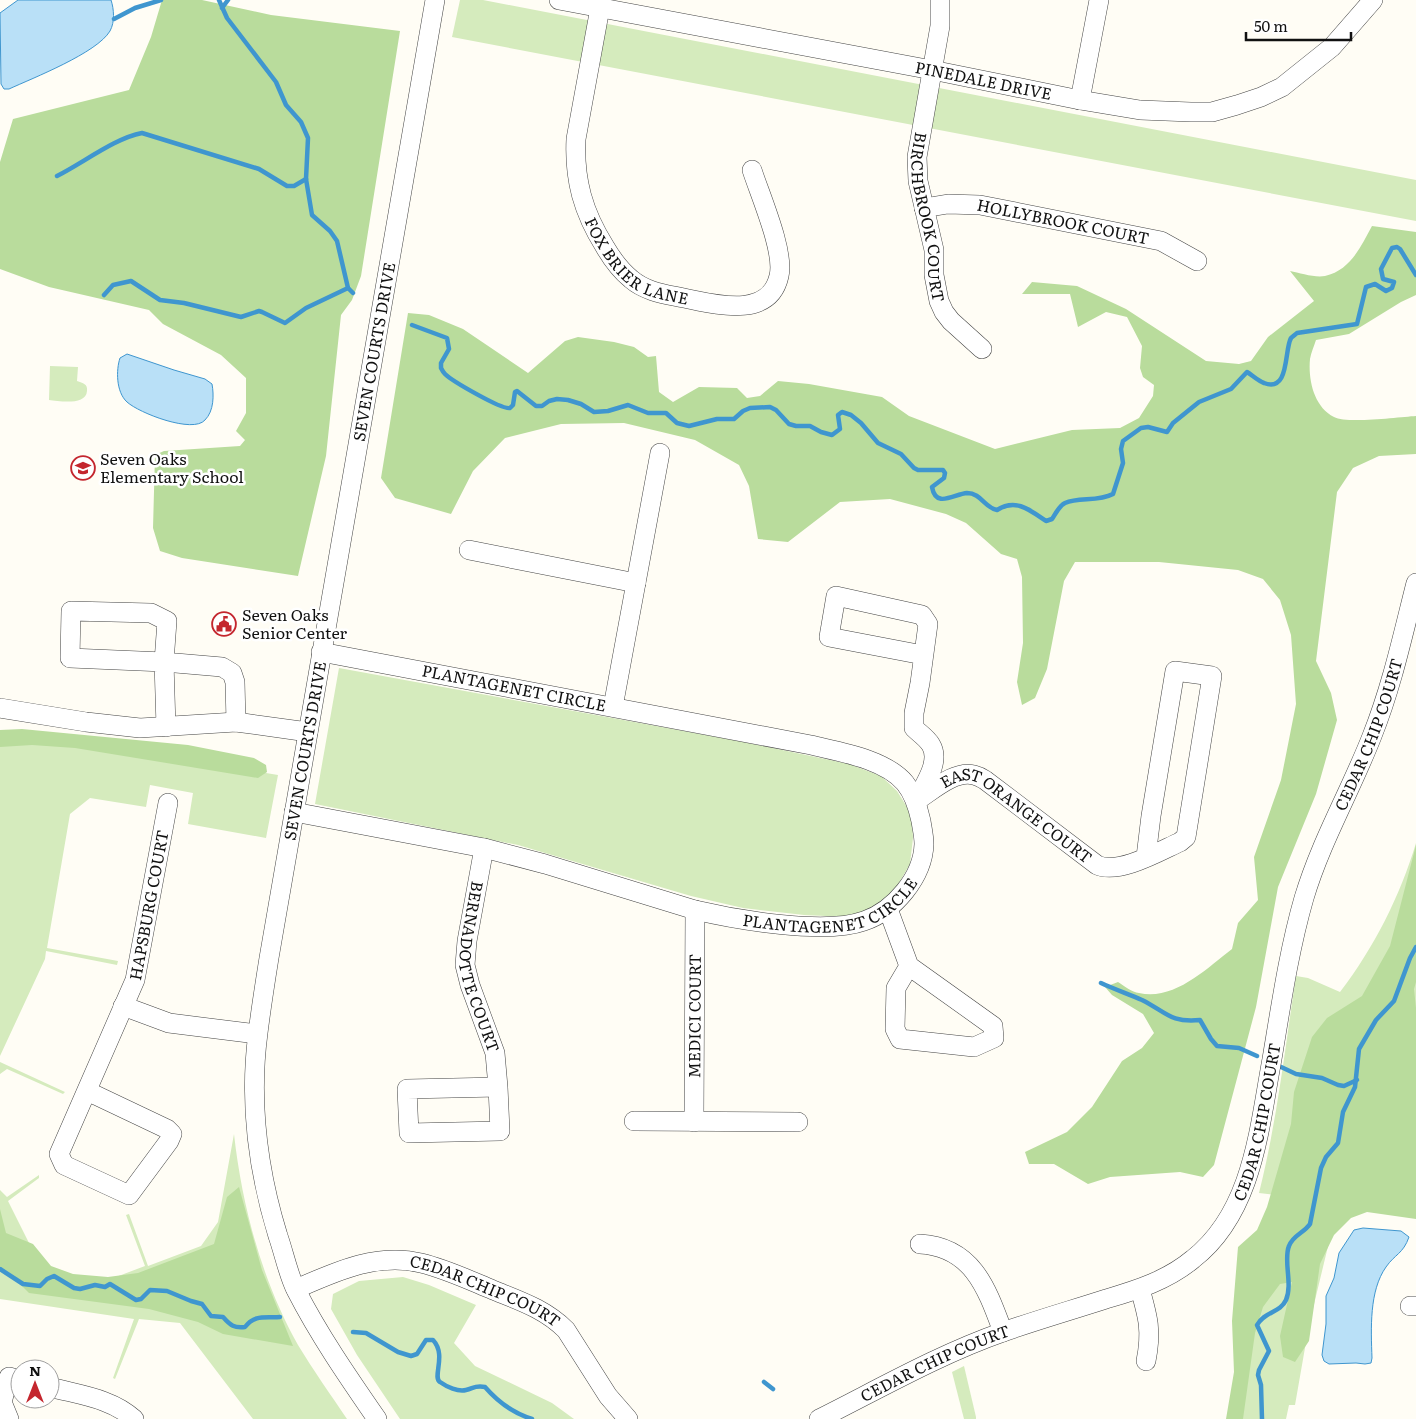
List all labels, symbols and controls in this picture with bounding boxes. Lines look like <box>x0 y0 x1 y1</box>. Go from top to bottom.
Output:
scale bar <box>1246 10 1351 42</box>
text: 50 m <box>1254 14 1288 37</box>
street label: PINEDALE DRIVE <box>913 54 1054 105</box>
street label: BIRCHBROOK COURT <box>905 130 952 304</box>
street label: HOLLYBROOK COURT <box>975 192 1152 249</box>
street label: FOX BRIER LANE <box>580 213 691 310</box>
street label: SEVEN COURTS DRIVE <box>346 260 400 443</box>
place label: Seven Oaks Elementary School <box>100 446 244 488</box>
school or university icon: Seven Oaks Elementary School <box>70 455 96 481</box>
place label: Seven Oaks Senior Center <box>242 602 348 644</box>
public building icon: Seven Oaks Senior Center <box>211 611 237 637</box>
street label: CEDAR CHIP COURT <box>1328 655 1408 814</box>
street label: PLANTAGENET CIRCLE <box>420 657 608 717</box>
street label: SEVEN COURTS DRIVE <box>277 659 331 842</box>
street label: EAST ORANGE COURT <box>935 761 1098 869</box>
street label: HAPSBURG COURT <box>122 828 174 982</box>
street label: PLANTAGENET CIRCLE <box>741 872 922 938</box>
street label: BERNADOTTE COURT <box>453 879 507 1055</box>
street label: MEDICI COURT <box>681 954 706 1078</box>
street label: CEDAR CHIP COURT <box>1226 1041 1286 1204</box>
street label: CEDAR CHIP COURT <box>408 1248 566 1332</box>
street label: CEDAR CHIP COURT <box>856 1318 1013 1407</box>
north arrow <box>10 1359 60 1409</box>
text: N <box>29 1360 41 1380</box>

